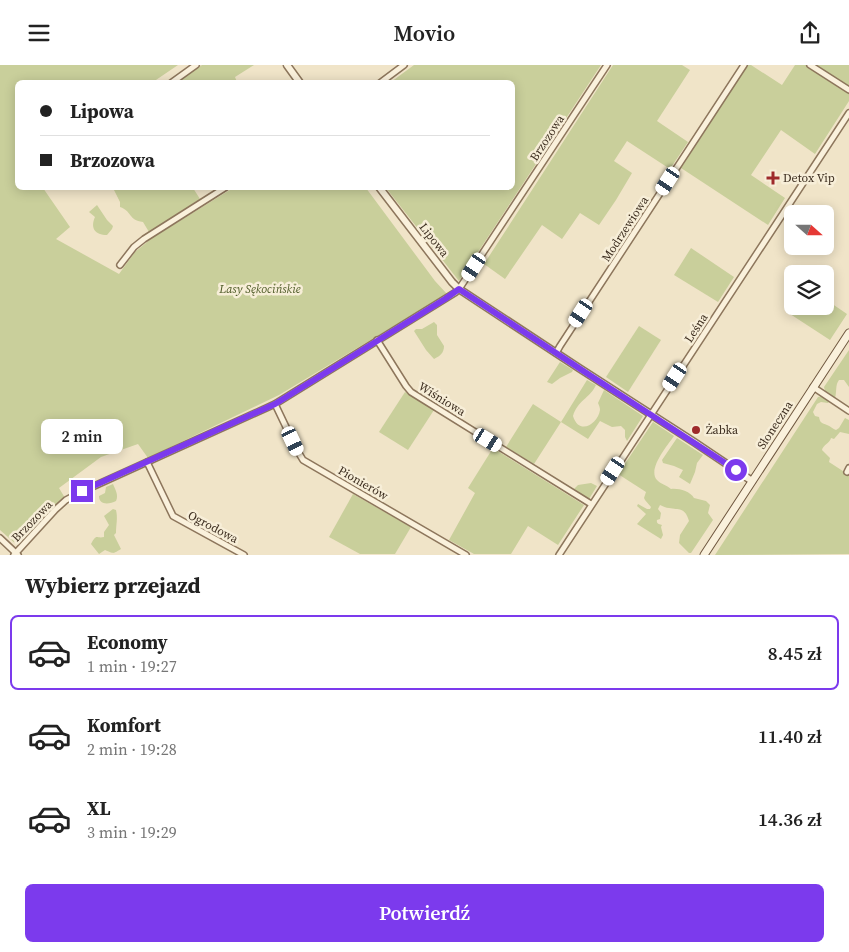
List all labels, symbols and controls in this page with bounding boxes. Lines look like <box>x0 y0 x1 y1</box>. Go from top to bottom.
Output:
text: Movio <box>394 18 455 48</box>
icon: menu <box>25 19 53 47</box>
icon: share <box>796 19 824 47</box>
text: Lipowa <box>70 98 134 124</box>
street label: Brzozowa <box>526 111 568 164</box>
text: Brzozowa <box>70 147 155 173</box>
car <box>653 164 682 198</box>
place label: Detox Vip <box>783 170 835 186</box>
marker: Detox Vip <box>767 172 779 184</box>
street label: Modrzewiowa <box>598 192 653 265</box>
north arrow <box>784 205 834 255</box>
map controls <box>784 205 834 315</box>
street label: Lipowa <box>416 220 453 261</box>
car <box>459 250 488 284</box>
button: layers <box>784 265 834 315</box>
park label: Lasy Sękocińskie <box>218 281 301 297</box>
car <box>566 296 595 330</box>
street label: Leśna <box>681 310 712 346</box>
car <box>660 360 689 394</box>
street label: Wiśniowa <box>415 378 469 420</box>
street label: Słoneczna <box>754 397 797 452</box>
callout: 2 min <box>41 419 123 453</box>
place label: Żabka <box>706 422 739 438</box>
car <box>279 424 306 458</box>
marker: Żabka <box>690 424 702 436</box>
text: 2 min <box>61 425 103 447</box>
car <box>471 426 504 454</box>
car <box>598 454 627 488</box>
route start <box>725 459 747 481</box>
street label: Pionierów <box>335 462 392 504</box>
route end <box>71 480 93 502</box>
street label: Brzozowa <box>8 496 56 545</box>
street label: Ogrodowa <box>185 507 242 547</box>
text: Wybierz przejazd <box>25 570 201 600</box>
text: Economy <box>87 629 168 655</box>
icon: car <box>27 630 72 675</box>
text: 8.45 zł <box>768 640 822 666</box>
text: 1 min · 19:27 <box>87 655 177 677</box>
text: Komfort <box>87 712 161 738</box>
icon: car <box>27 713 72 758</box>
text: 11.40 zł <box>758 723 822 749</box>
text: 2 min · 19:28 <box>87 738 177 760</box>
text: XL <box>87 795 110 821</box>
icon: car <box>27 796 72 841</box>
text: 14.36 zł <box>758 806 822 832</box>
text: 3 min · 19:29 <box>87 821 177 843</box>
button: Potwierdź <box>25 884 824 942</box>

